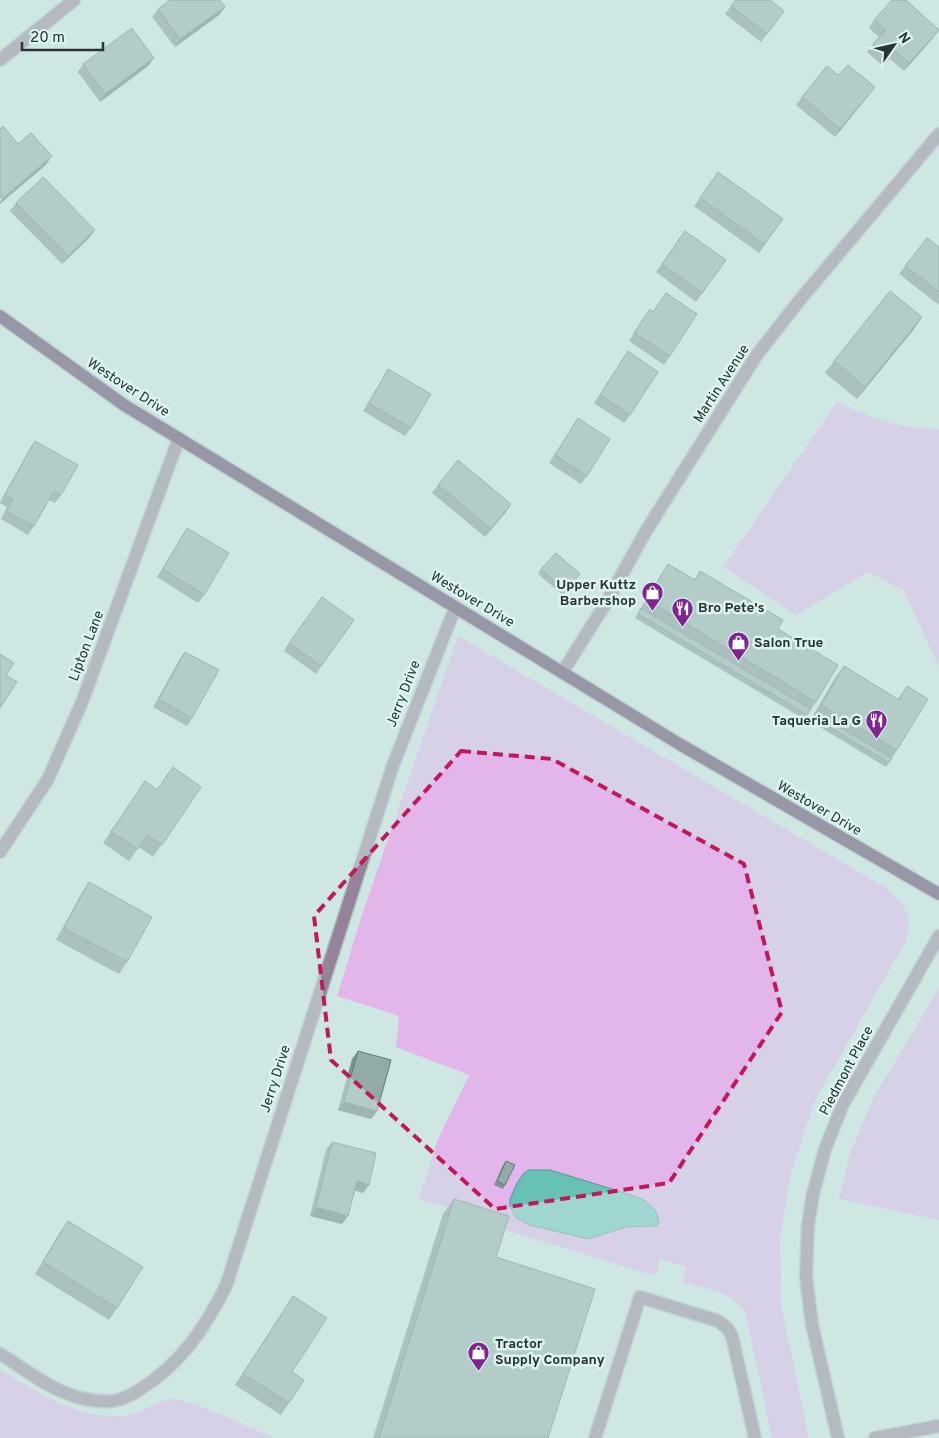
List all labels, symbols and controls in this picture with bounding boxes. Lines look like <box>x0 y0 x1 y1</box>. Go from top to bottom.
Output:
scale bar <box>22 20 104 52</box>
north arrow <box>869 20 919 70</box>
text: 20 m <box>30 29 65 48</box>
text: N <box>894 30 913 47</box>
street label: Martin Avenue <box>690 342 754 426</box>
street label: Westover Drive <box>84 355 172 421</box>
street label: Westover Drive <box>427 568 517 632</box>
place label: Upper Kuttz Barbershop <box>556 577 636 610</box>
shop icon: Upper Kuttz Barbershop <box>640 581 664 612</box>
restaurant icon: Bro Pete's <box>670 596 694 627</box>
place label: Bro Pete's <box>698 600 765 617</box>
street label: Lipton Lane <box>66 608 108 684</box>
shop icon: Salon True <box>726 631 750 662</box>
place label: Salon True <box>754 635 824 652</box>
street label: Jerry Drive <box>383 658 425 730</box>
restaurant icon: Taqueria La G <box>865 709 889 740</box>
place label: Taqueria La G <box>772 713 861 730</box>
street label: Westover Drive <box>774 778 864 840</box>
street label: Piedmont Place <box>816 1023 878 1119</box>
street label: Jerry Drive <box>257 1043 295 1115</box>
place label: Tractor Supply Company <box>495 1336 605 1369</box>
shop icon: Tractor Supply Company <box>467 1340 491 1371</box>

